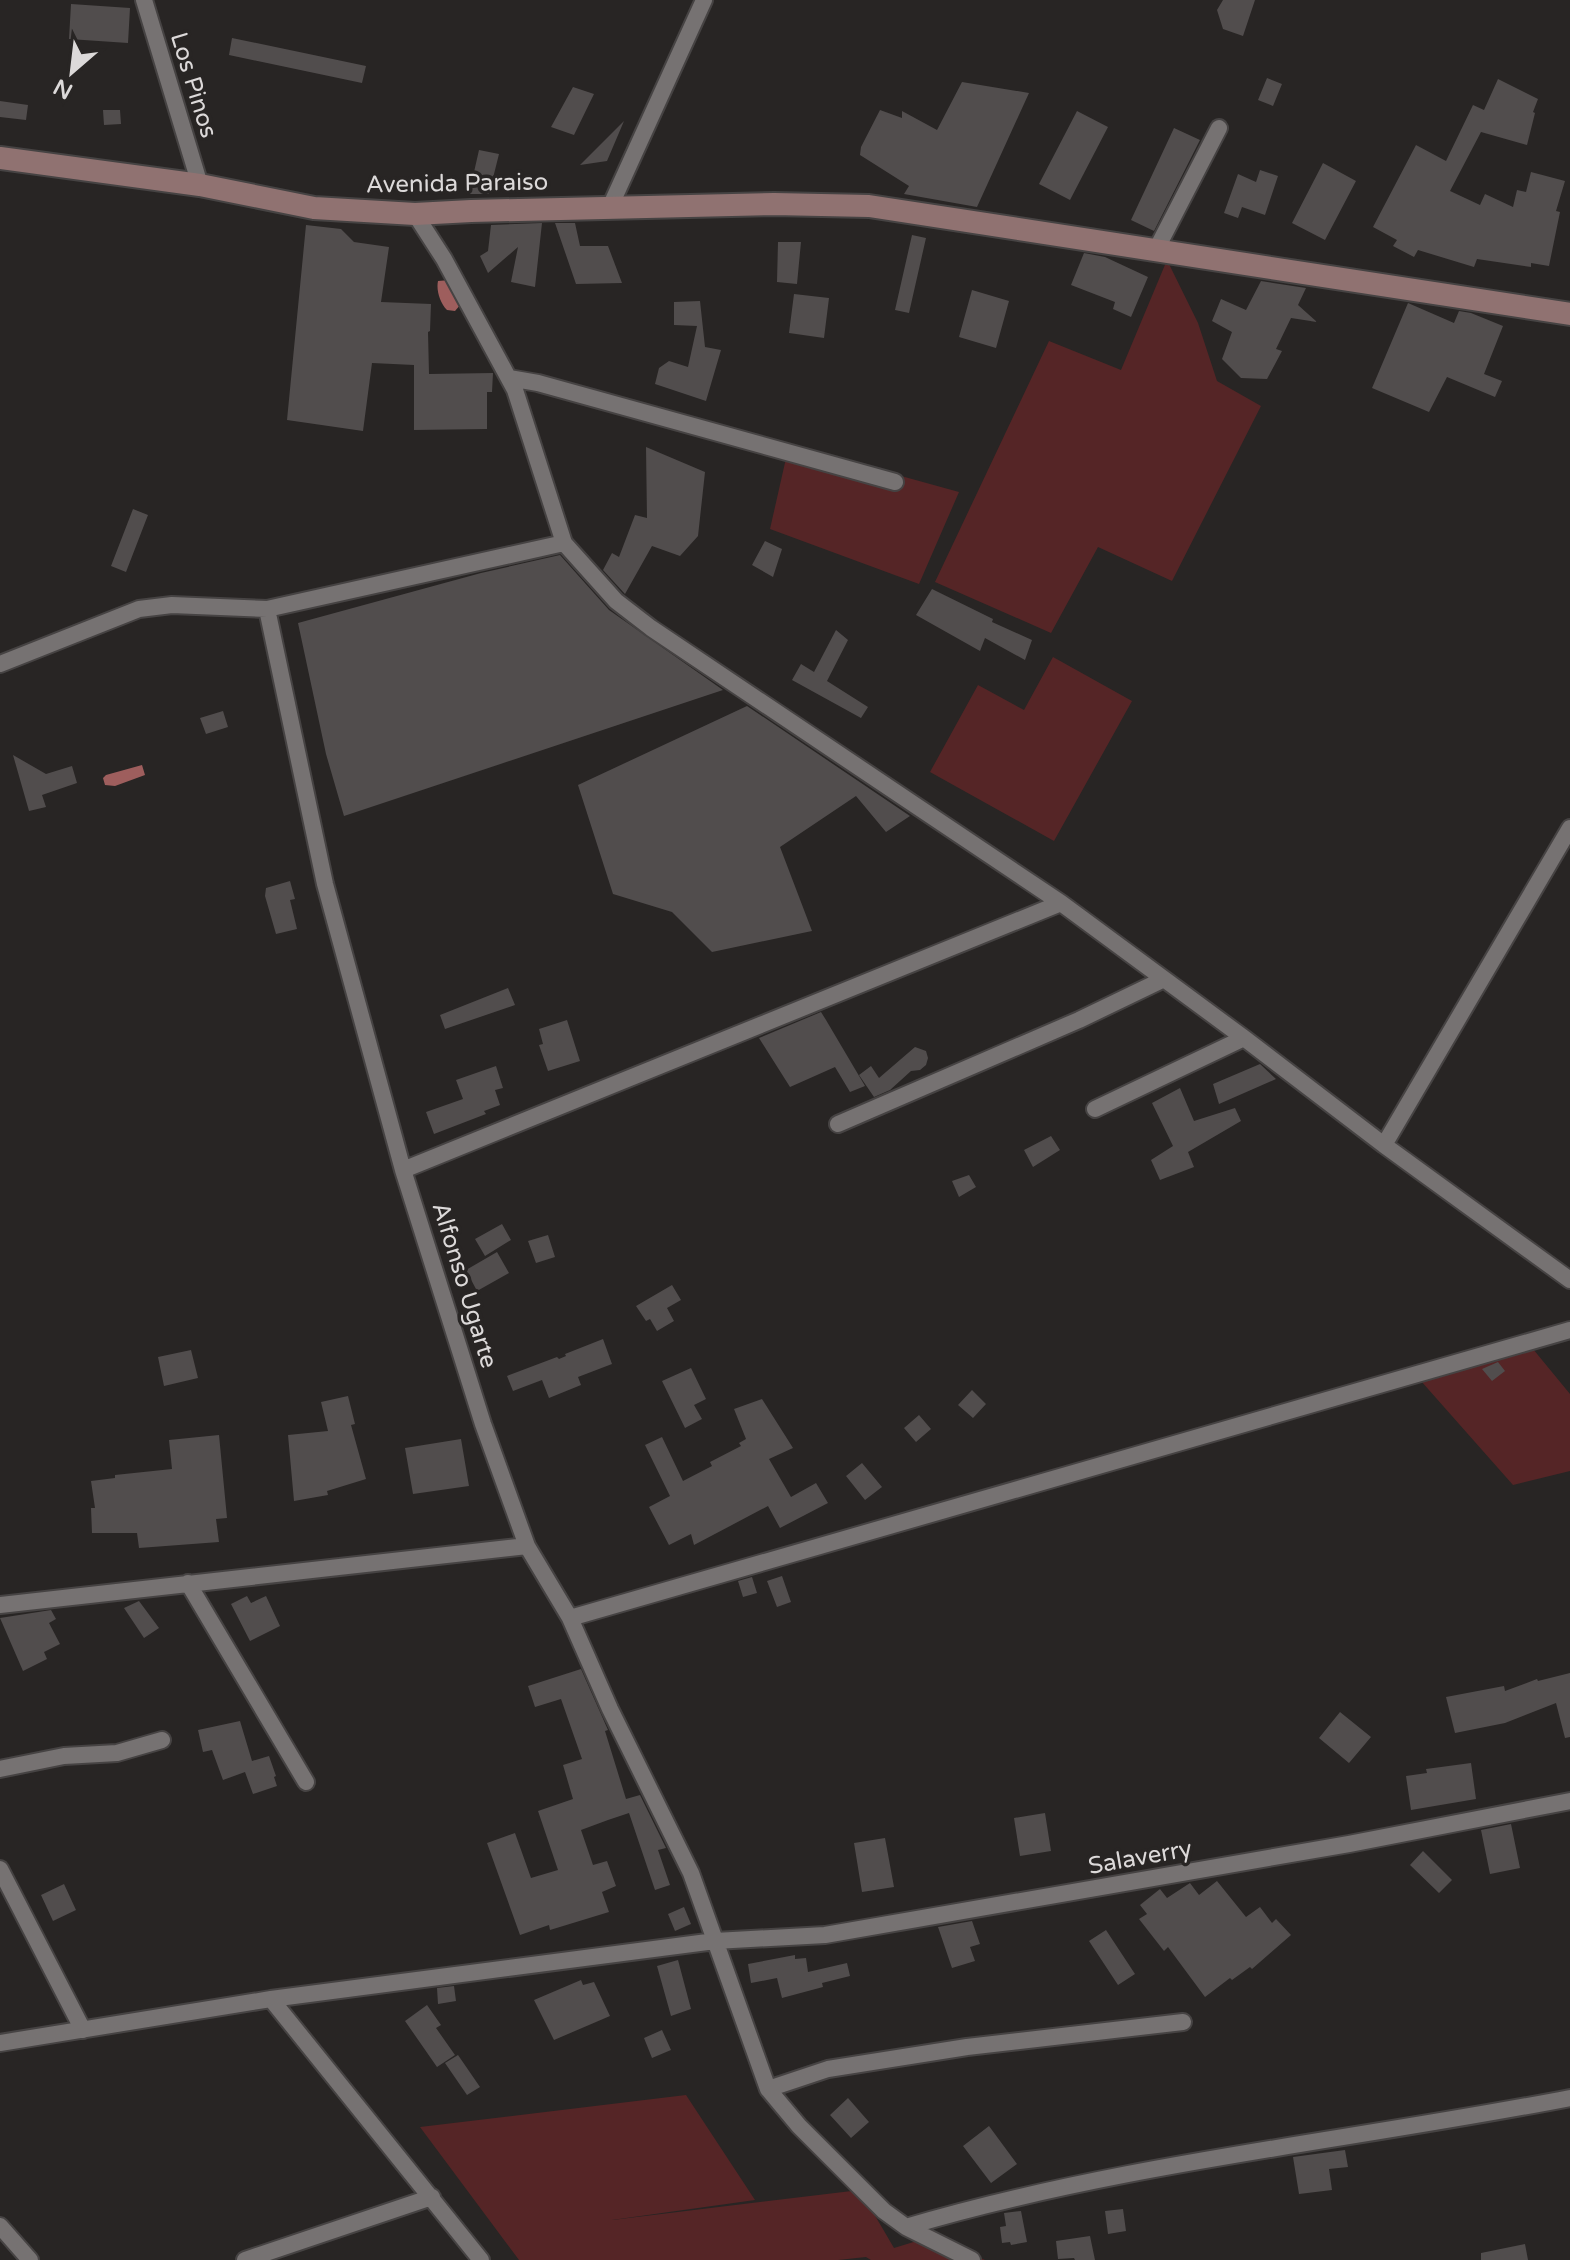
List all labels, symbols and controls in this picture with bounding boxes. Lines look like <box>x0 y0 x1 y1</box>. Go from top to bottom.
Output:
street label: Los Pinos <box>164 29 223 141</box>
north arrow <box>32 32 112 112</box>
text: N <box>49 73 77 104</box>
street label: Avenida Paraiso <box>366 167 548 200</box>
street label: Alfonso Ugarte <box>426 1199 504 1372</box>
street label: Salaverry <box>1086 1834 1194 1881</box>

